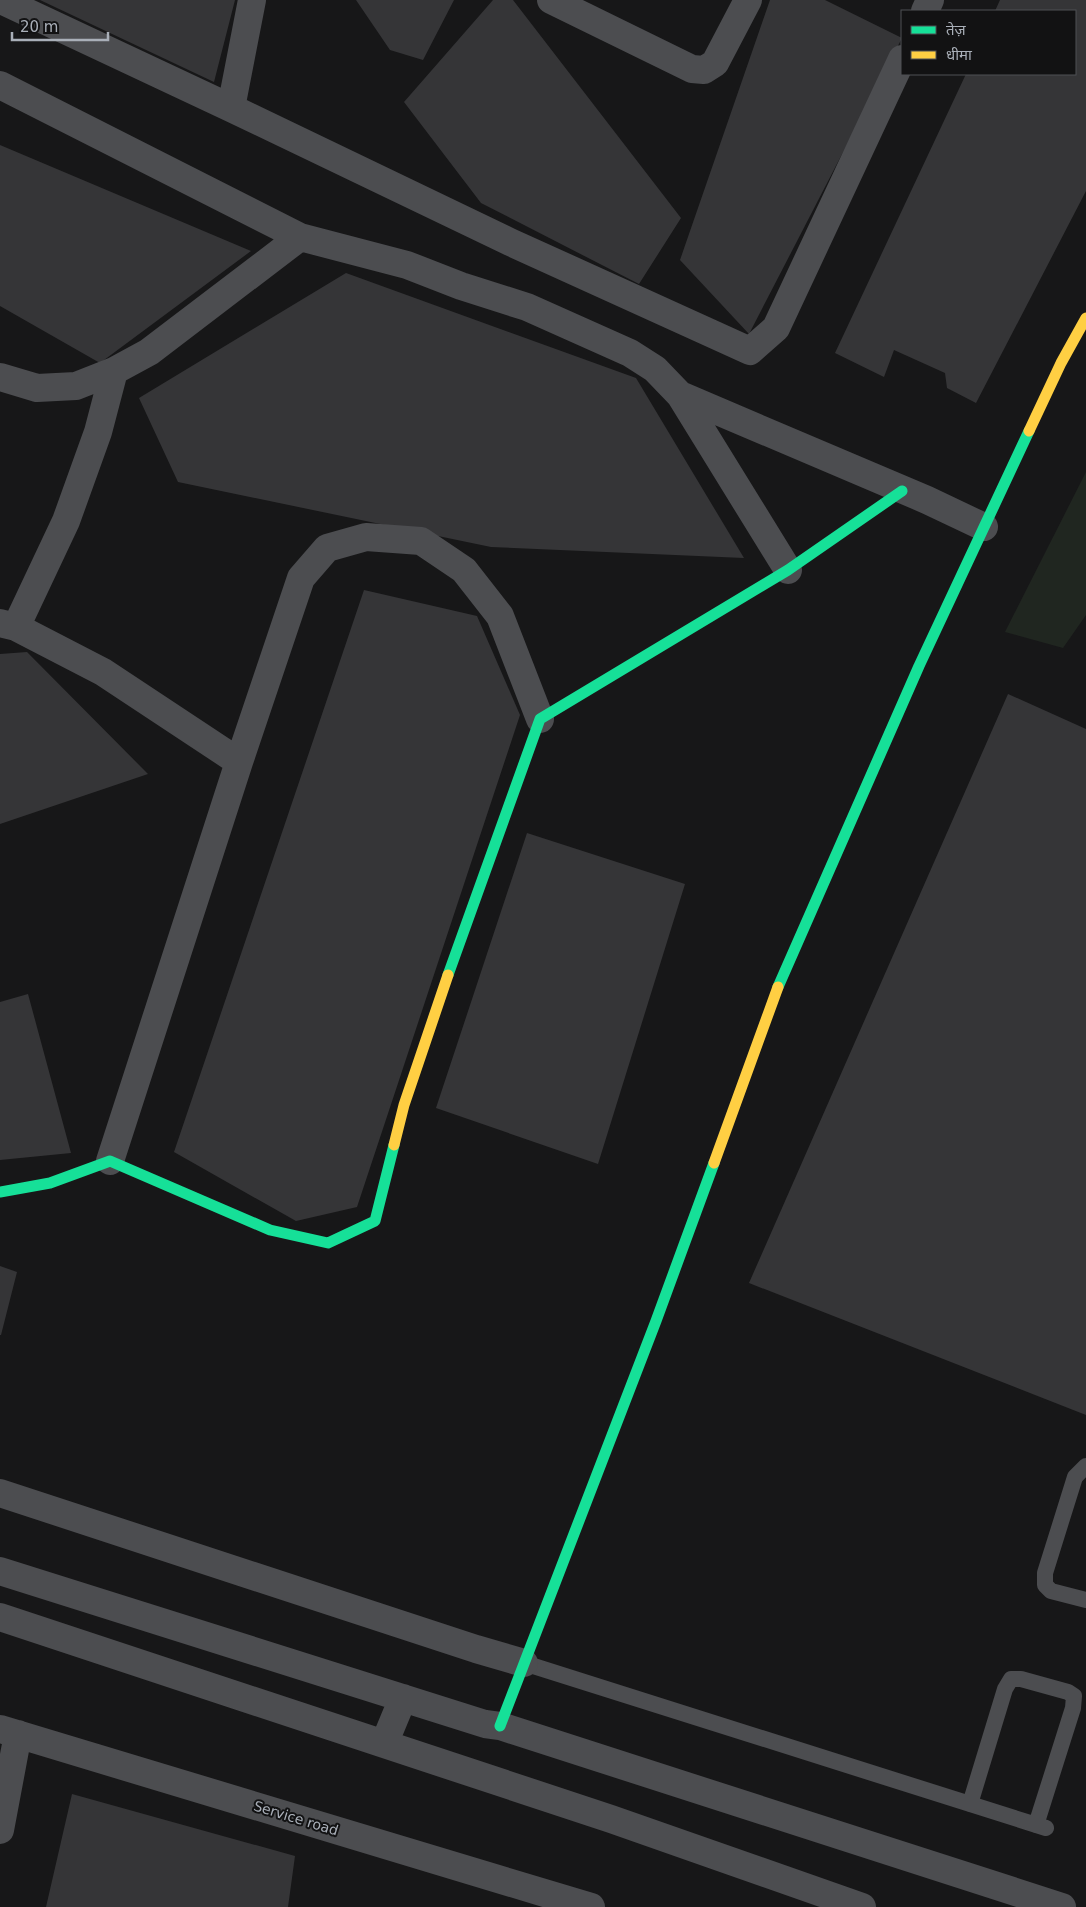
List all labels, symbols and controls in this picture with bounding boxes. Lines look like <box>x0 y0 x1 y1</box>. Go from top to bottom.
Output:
scale bar <box>12 10 109 42</box>
legend <box>901 10 1076 75</box>
text: 20 m <box>20 18 58 36</box>
text: तेज़ <box>946 21 967 39</box>
text: धीमा <box>946 46 973 64</box>
street label: Service road <box>252 1798 340 1838</box>

